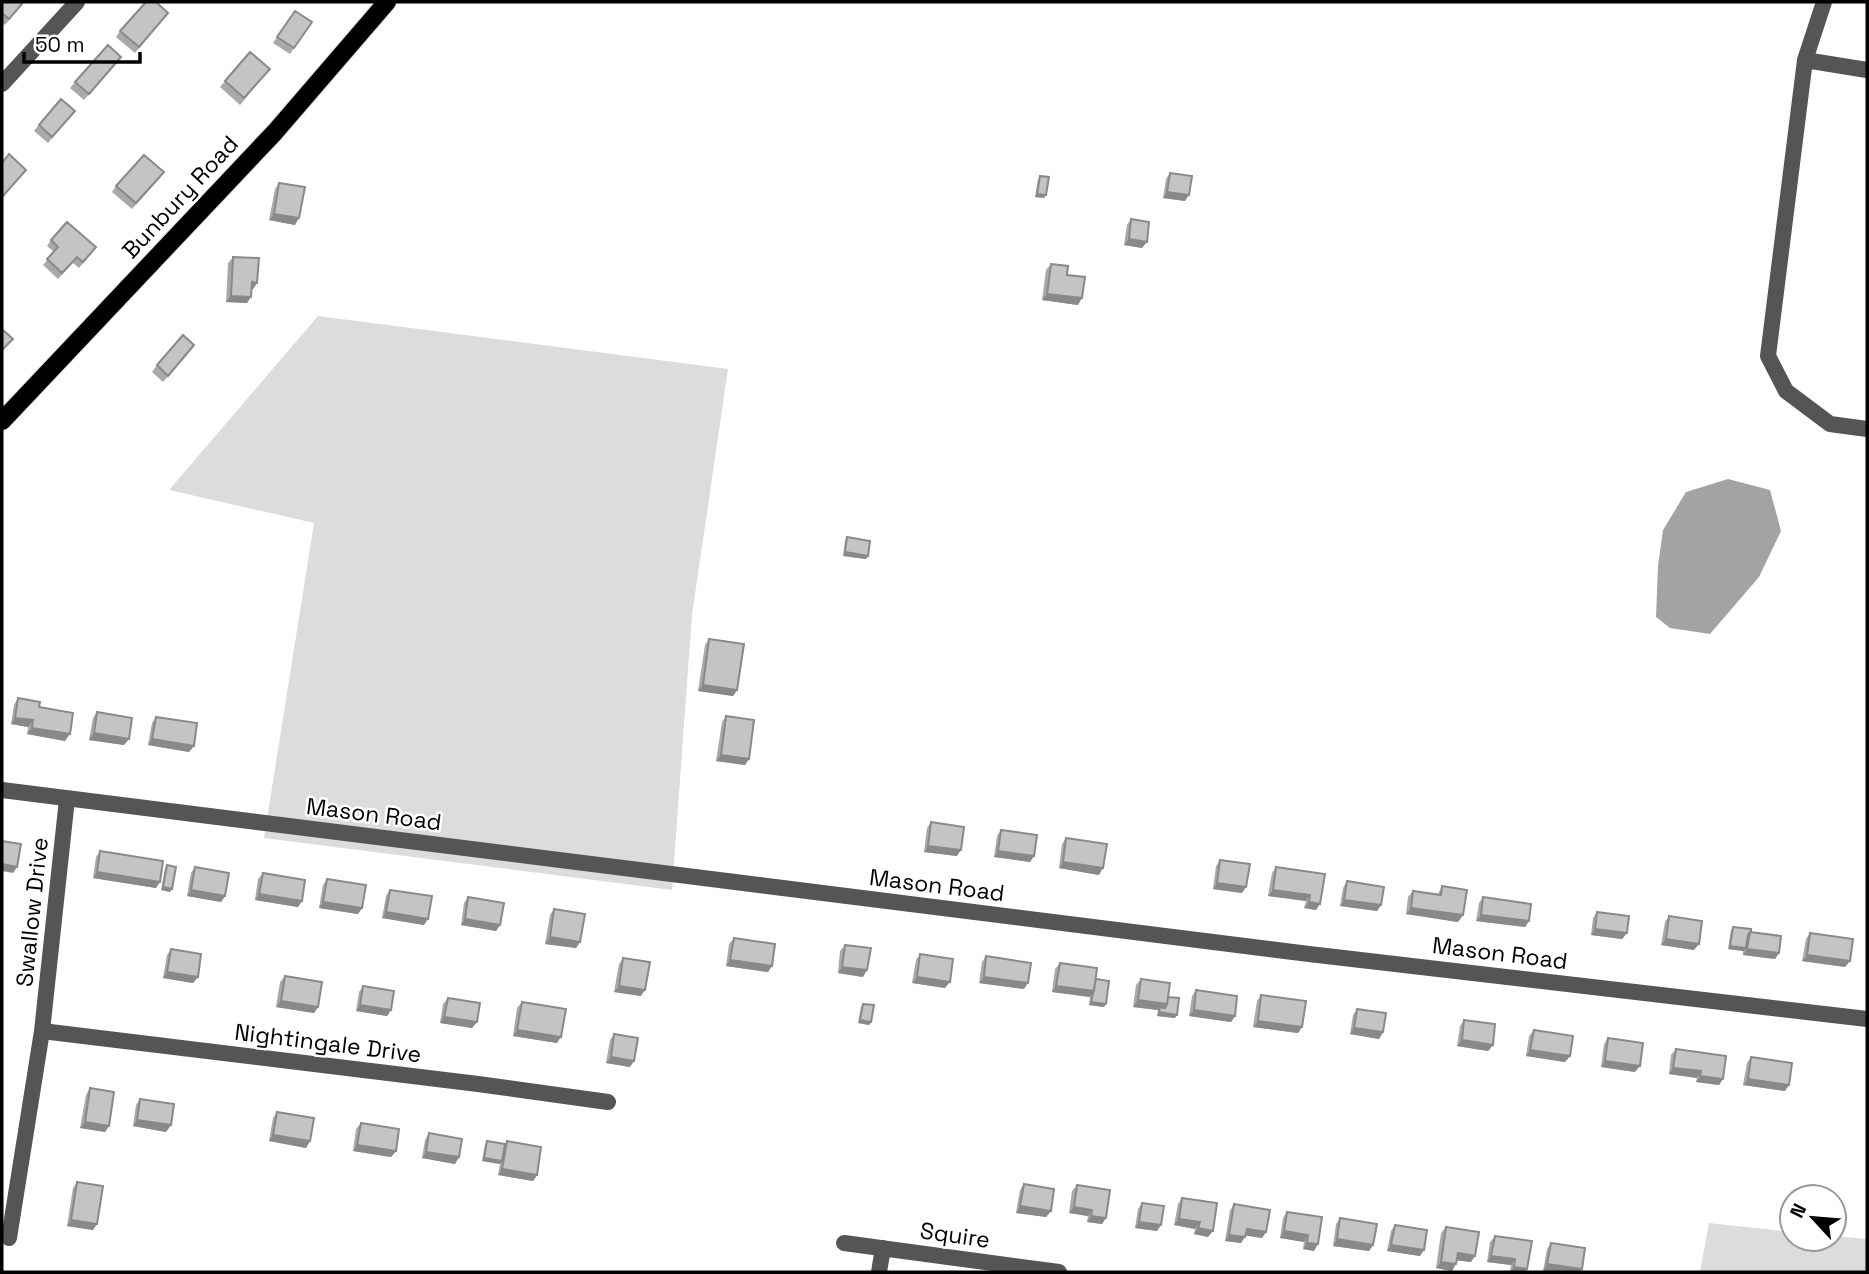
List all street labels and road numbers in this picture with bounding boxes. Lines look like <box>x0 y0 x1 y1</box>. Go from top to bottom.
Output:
street label: Bunbury Road <box>115 129 245 265</box>
street label: Mason Road <box>305 791 443 837</box>
street label: Swallow Drive <box>9 836 55 988</box>
street label: Mason Road <box>868 862 1006 908</box>
street label: Mason Road <box>1431 930 1569 976</box>
street label: Nightingale Drive <box>233 1017 423 1069</box>
street label: Squire <box>918 1215 992 1255</box>

